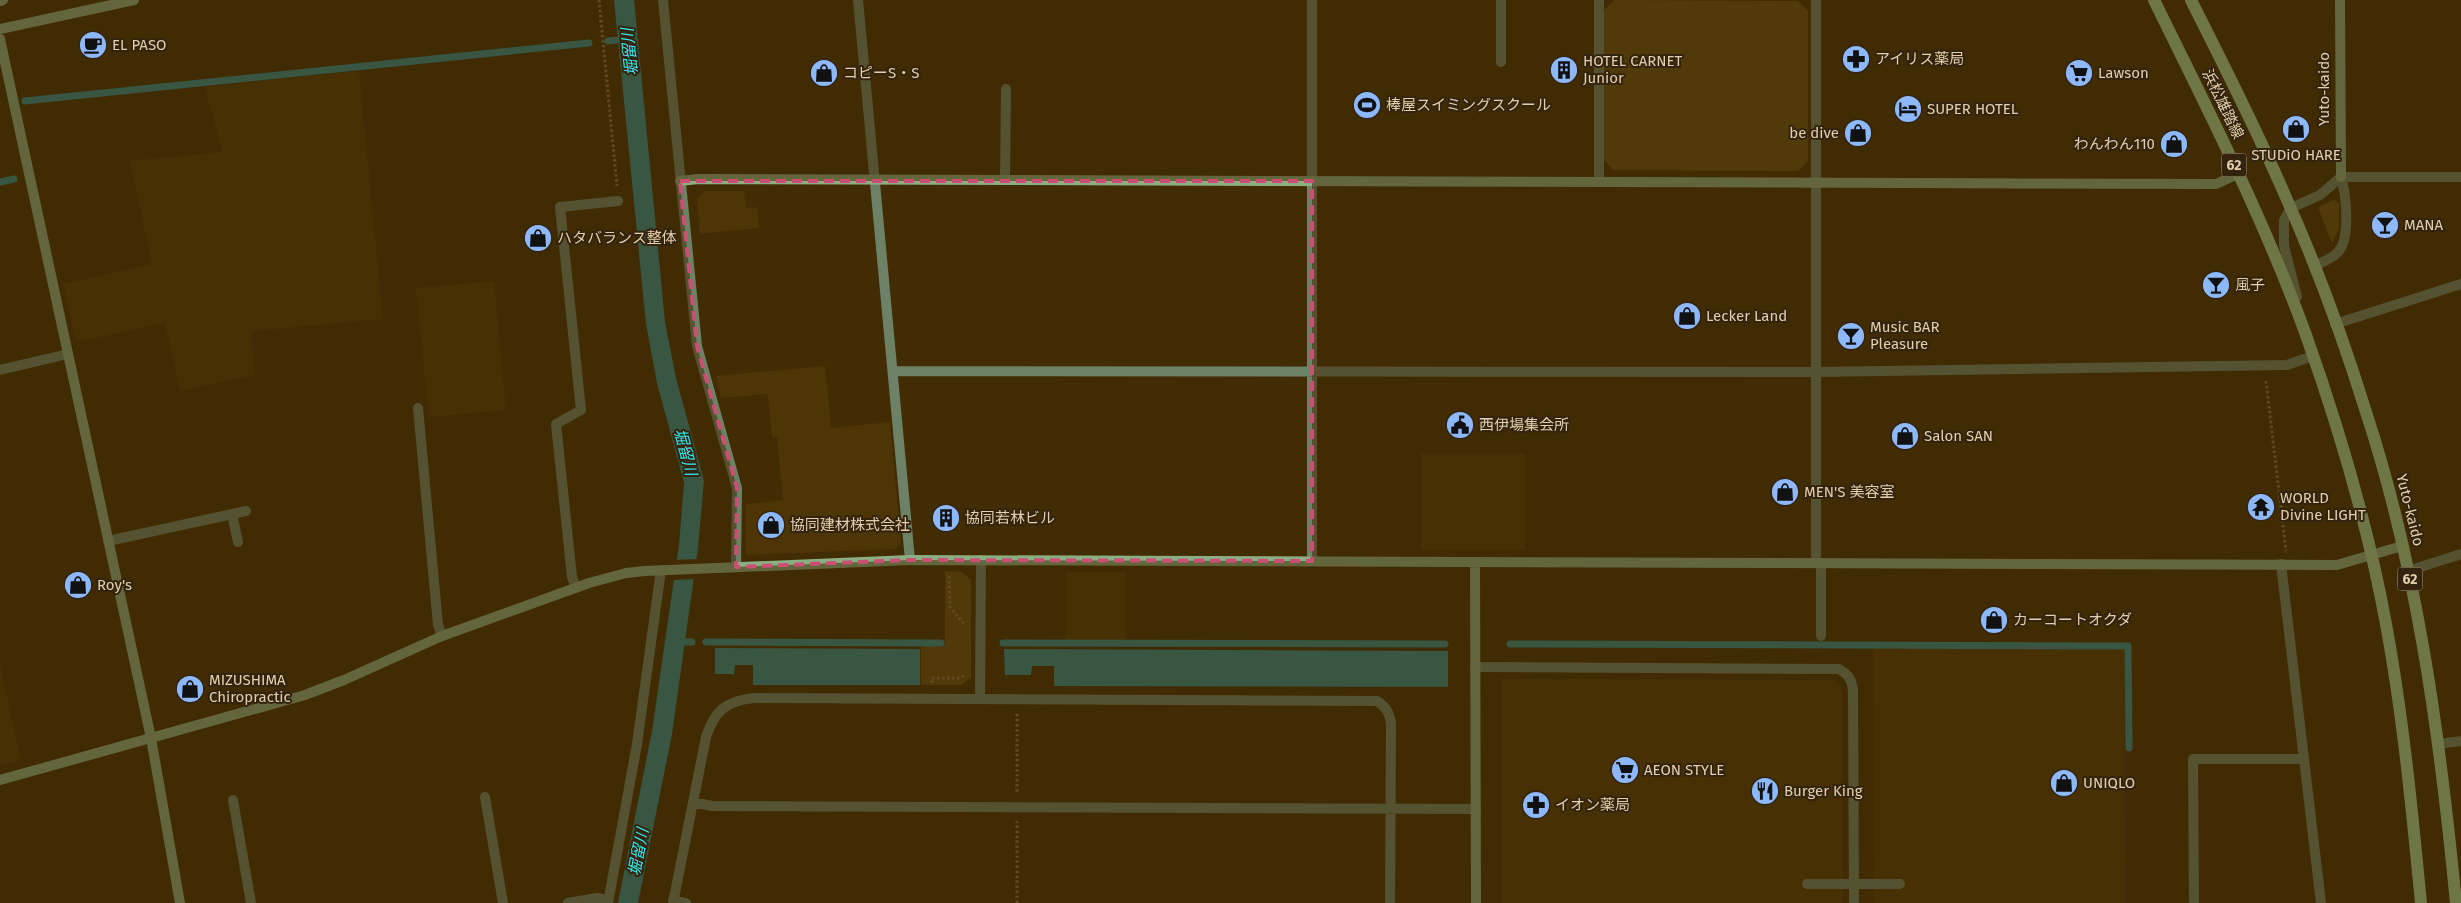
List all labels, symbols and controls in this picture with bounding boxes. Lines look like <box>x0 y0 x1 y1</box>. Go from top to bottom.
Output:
water label: 堀留川 <box>617 25 641 77</box>
cafe icon: EL PASO <box>78 30 108 60</box>
place label: EL PASO <box>112 36 166 54</box>
pharmacy icon: アイリス薬局 <box>1841 44 1871 74</box>
place label: アイリス薬局 <box>1875 50 1964 68</box>
place label: HOTEL CARNET Junior <box>1583 52 1683 87</box>
street label: Yuto-kaido <box>2315 52 2333 126</box>
building icon: HOTEL CARNET Junior <box>1549 55 1579 85</box>
shop icon: コピーS・S <box>809 58 839 88</box>
supermarket icon: Lawson <box>2064 58 2094 88</box>
place label: コピーS・S <box>843 64 919 82</box>
place label: Lawson <box>2098 64 2149 82</box>
street label: 浜松雄踏線 <box>2198 66 2248 142</box>
sports icon: 棒屋スイミングスクール <box>1352 90 1382 120</box>
hotel icon: SUPER HOTEL <box>1893 94 1923 124</box>
place label: 棒屋スイミングスクール <box>1386 96 1551 114</box>
place label: SUPER HOTEL <box>1927 100 2019 118</box>
shop icon: STUDiO HARE <box>2281 114 2311 144</box>
shop icon: be dive <box>1843 118 1873 148</box>
place label: be dive <box>1789 124 1839 142</box>
shop icon: わんわん110 <box>2159 129 2189 159</box>
place label: わんわん110 <box>2074 135 2155 153</box>
place label: STUDiO HARE <box>2251 146 2341 164</box>
road number: 62 <box>2222 154 2246 176</box>
bar icon: MANA <box>2370 210 2400 240</box>
place label: MANA <box>2404 216 2444 234</box>
shop icon: ハタバランス整体 <box>523 223 553 253</box>
place label: ハタバランス整体 <box>557 229 677 247</box>
bar icon: 風子 <box>2201 270 2231 300</box>
place label: 風子 <box>2235 276 2265 294</box>
shop icon: Lecker Land <box>1672 301 1702 331</box>
place label: Lecker Land <box>1706 307 1787 325</box>
place label: Music BAR Pleasure <box>1870 318 1940 353</box>
bar icon: Music BAR Pleasure <box>1836 321 1866 351</box>
public building icon: 西伊場集会所 <box>1445 410 1475 440</box>
place label: 西伊場集会所 <box>1479 416 1569 434</box>
shop icon: Salon SAN <box>1890 421 1920 451</box>
water label: 堀留川 <box>670 426 701 480</box>
place label: Salon SAN <box>1924 427 1993 445</box>
street label: Yuto-kaido <box>2392 472 2428 548</box>
shop icon: MEN'S 美容室 <box>1770 477 1800 507</box>
place label: MEN'S 美容室 <box>1804 483 1894 501</box>
place label: WORLD Divine LIGHT <box>2280 489 2366 524</box>
temple icon: WORLD Divine LIGHT <box>2246 492 2276 522</box>
building icon: 協同若林ビル <box>931 503 961 533</box>
place label: 協同若林ビル <box>965 509 1055 527</box>
shop icon: 協同建材株式会社 <box>756 510 786 540</box>
place label: 協同建材株式会社 <box>790 516 910 534</box>
road number: 62 <box>2398 568 2422 590</box>
shop icon: Roy's <box>63 570 93 600</box>
place label: Roy's <box>97 576 132 594</box>
shop icon: カーコートオクダ <box>1979 605 2009 635</box>
place label: カーコートオクダ <box>2013 611 2132 629</box>
place label: MIZUSHIMA Chiropractic <box>209 671 291 706</box>
shop icon: MIZUSHIMA Chiropractic <box>175 674 205 704</box>
supermarket icon: AEON STYLE <box>1610 755 1640 785</box>
place label: AEON STYLE <box>1644 761 1724 779</box>
shop icon: UNIQLO <box>2049 768 2079 798</box>
place label: UNIQLO <box>2083 774 2135 792</box>
restaurant icon: Burger King <box>1750 776 1780 806</box>
place label: Burger King <box>1784 782 1863 800</box>
pharmacy icon: イオン薬局 <box>1521 790 1551 820</box>
place label: イオン薬局 <box>1555 796 1630 814</box>
water label: 堀留川 <box>625 825 653 877</box>

